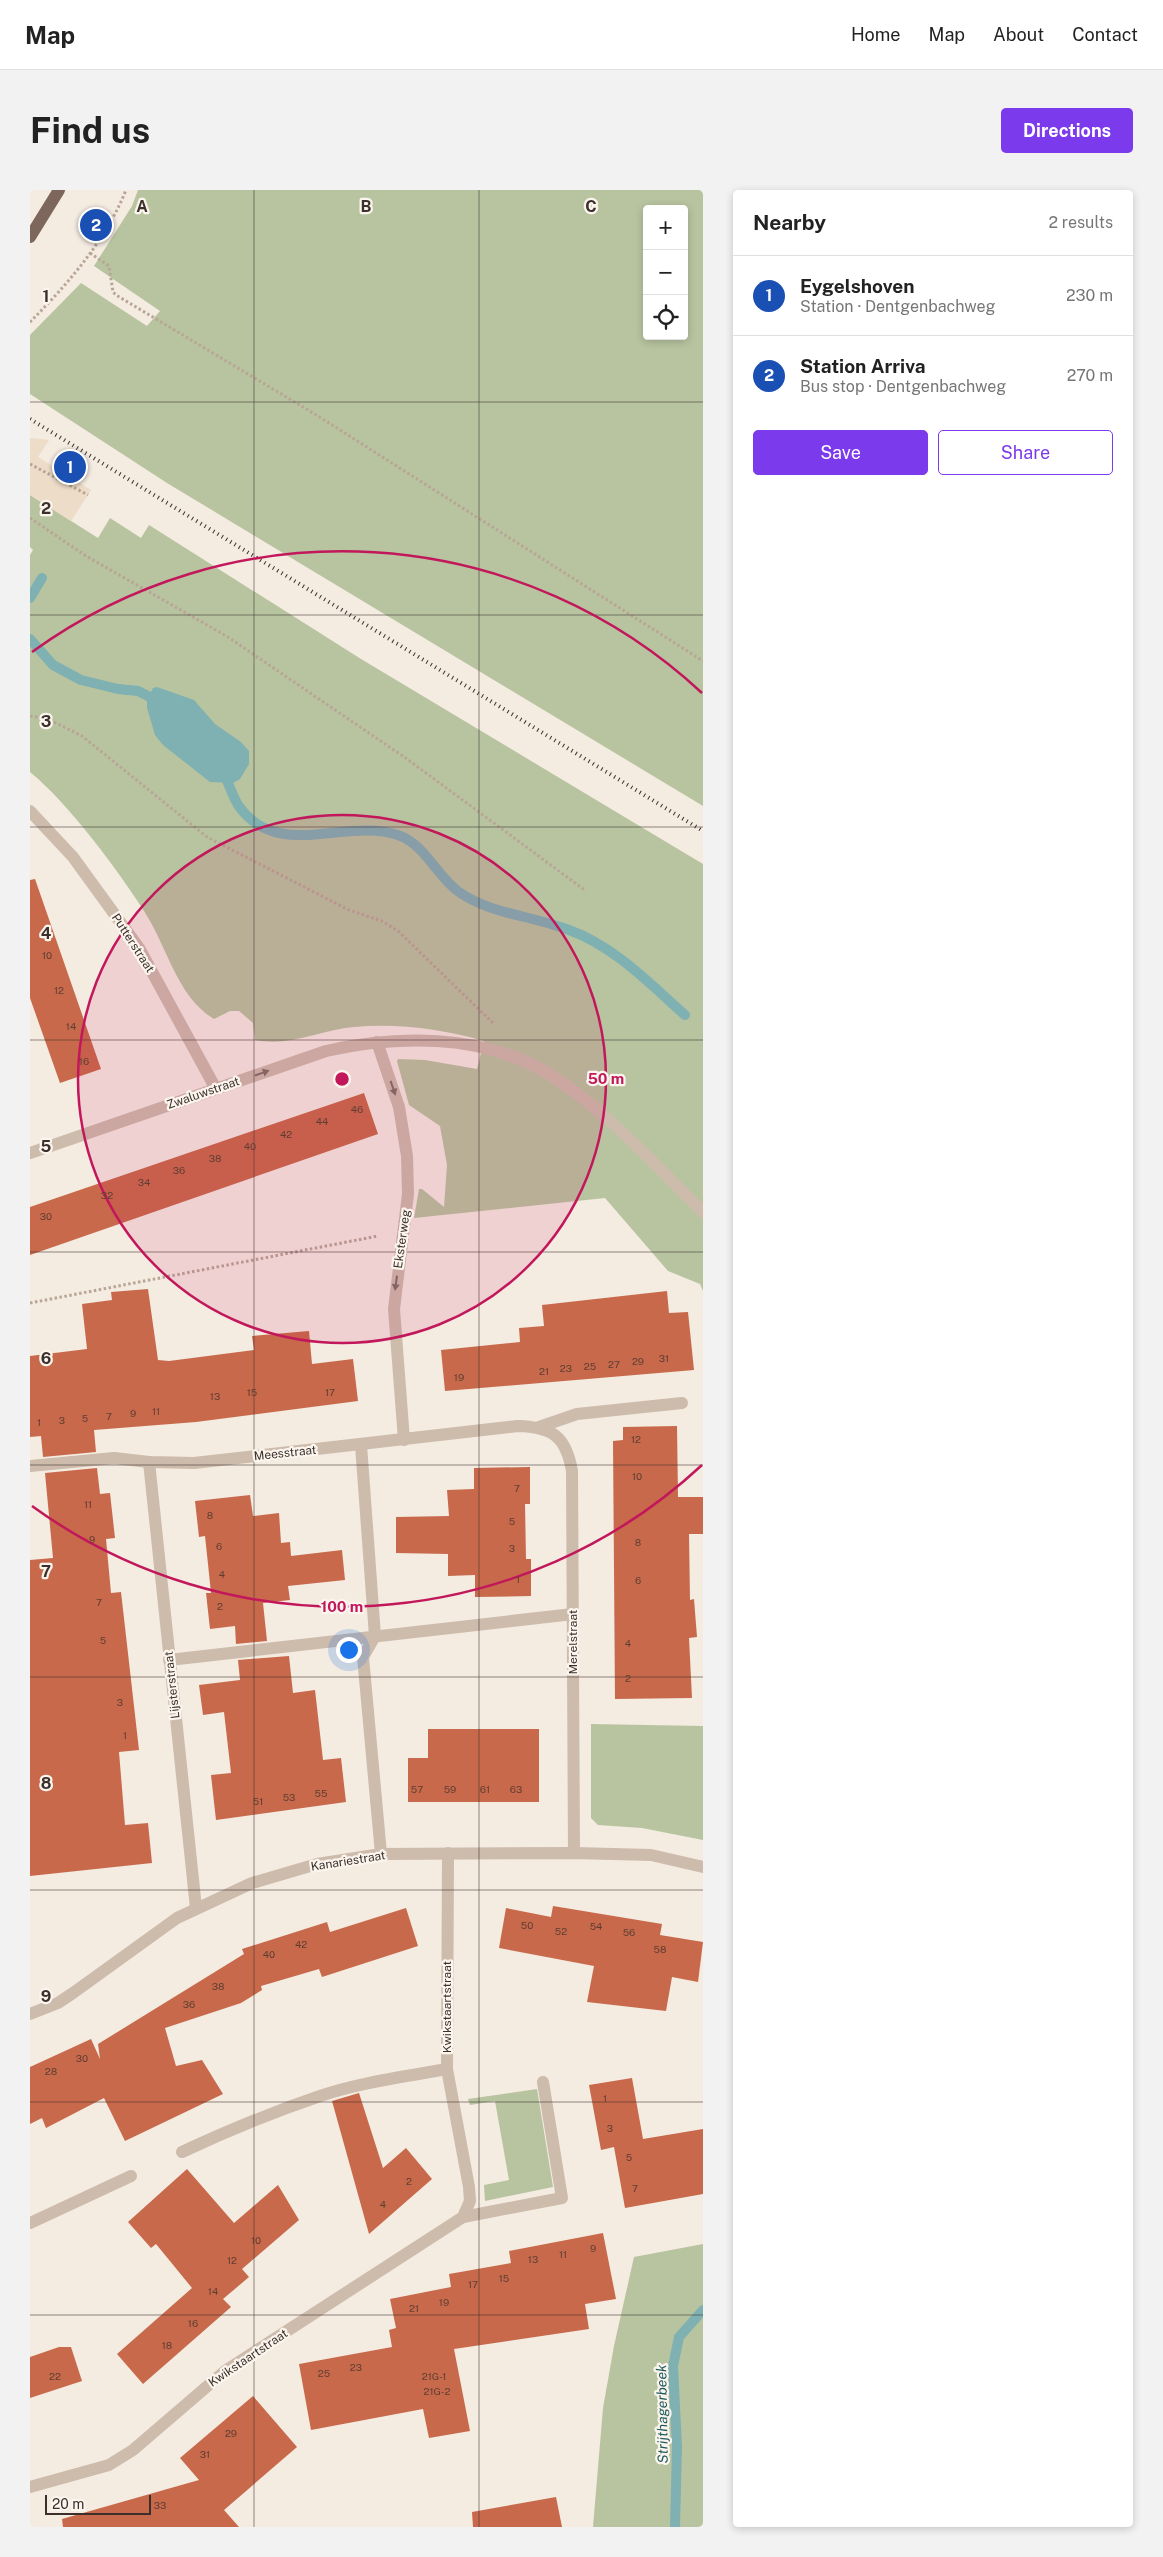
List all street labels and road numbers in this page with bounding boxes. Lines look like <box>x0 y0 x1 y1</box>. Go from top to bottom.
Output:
street label: Putterstraat <box>109 911 157 975</box>
street label: Zwaluwstraat <box>165 1074 241 1112</box>
street label: Eksterweg <box>391 1209 413 1269</box>
street label: Meesstraat <box>253 1443 317 1463</box>
street label: Merelstraat <box>566 1609 580 1674</box>
street label: Lijsterstraat <box>161 1650 182 1719</box>
street label: Kanariestraat <box>310 1848 387 1874</box>
street label: Kwikstaartstraat <box>440 1960 454 2053</box>
street label: Kwikstaartstraat <box>206 2326 290 2390</box>

